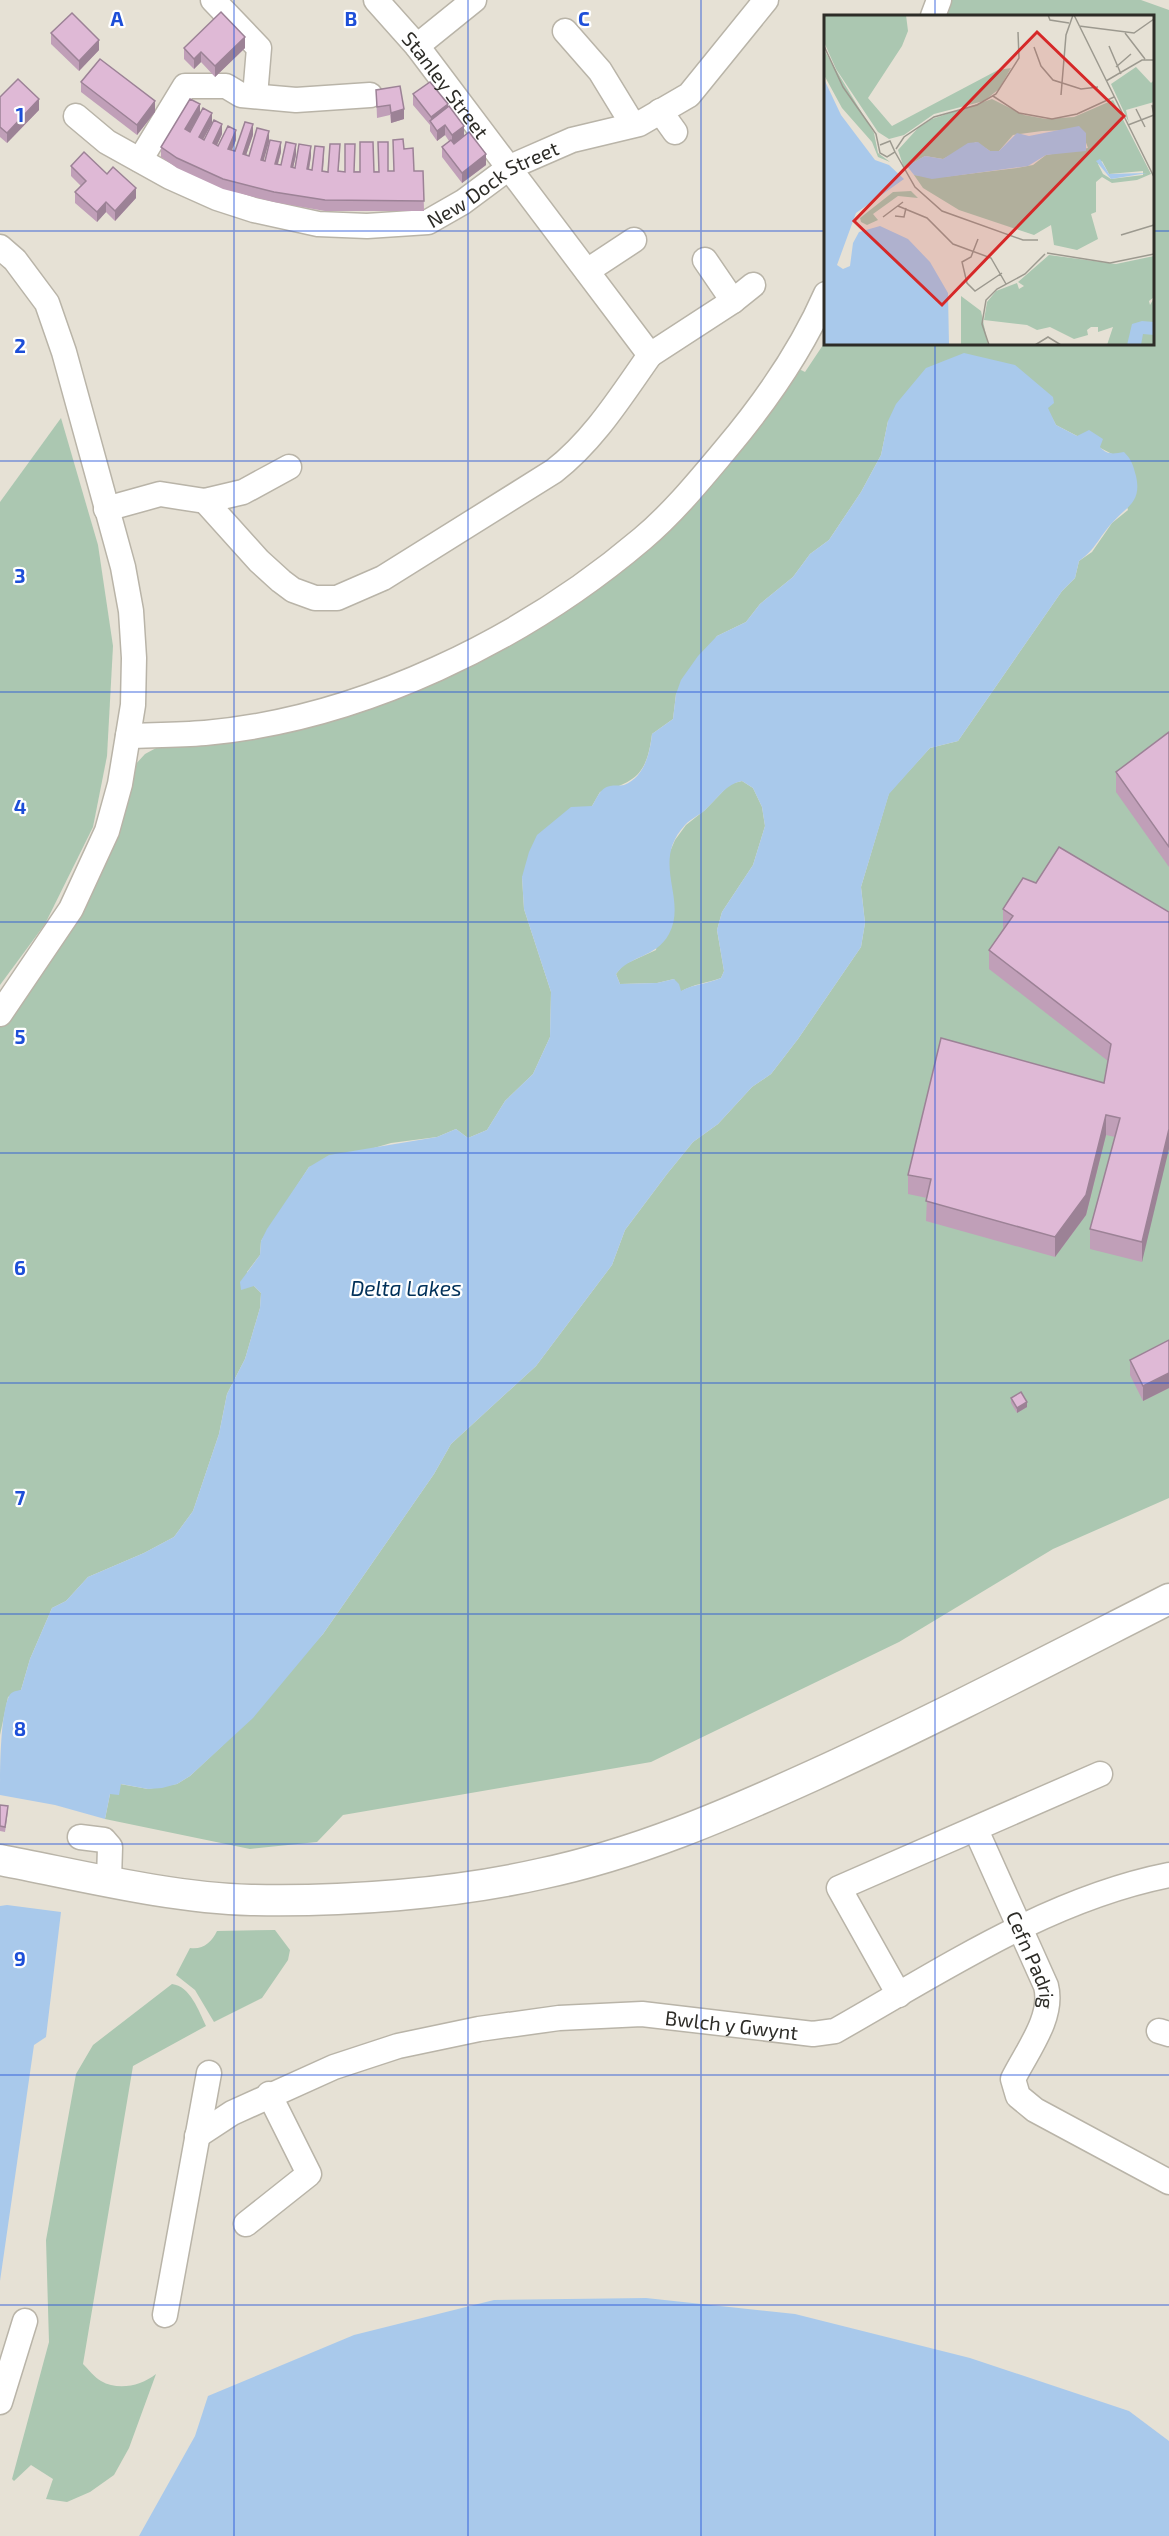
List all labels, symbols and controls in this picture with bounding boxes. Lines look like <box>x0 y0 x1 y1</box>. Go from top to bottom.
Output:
text: A <box>110 6 124 30</box>
text: B <box>345 6 357 30</box>
text: C <box>578 6 590 30</box>
inset map <box>824 15 1154 345</box>
street label: Stanley Street <box>398 26 495 143</box>
text: 1 <box>16 102 24 126</box>
street label: New Dock Street <box>422 135 562 232</box>
text: 2 <box>14 333 26 357</box>
text: 3 <box>14 563 26 587</box>
text: 4 <box>14 794 27 818</box>
text: 5 <box>14 1024 26 1048</box>
text: 6 <box>14 1255 26 1279</box>
water label: Delta Lakes <box>350 1275 462 1300</box>
text: 7 <box>15 1485 26 1509</box>
text: 8 <box>14 1716 26 1740</box>
street label: Cefn Padrig <box>1002 1907 1060 2010</box>
text: 9 <box>14 1946 26 1970</box>
street label: Bwlch y Gwynt <box>664 2005 800 2044</box>

